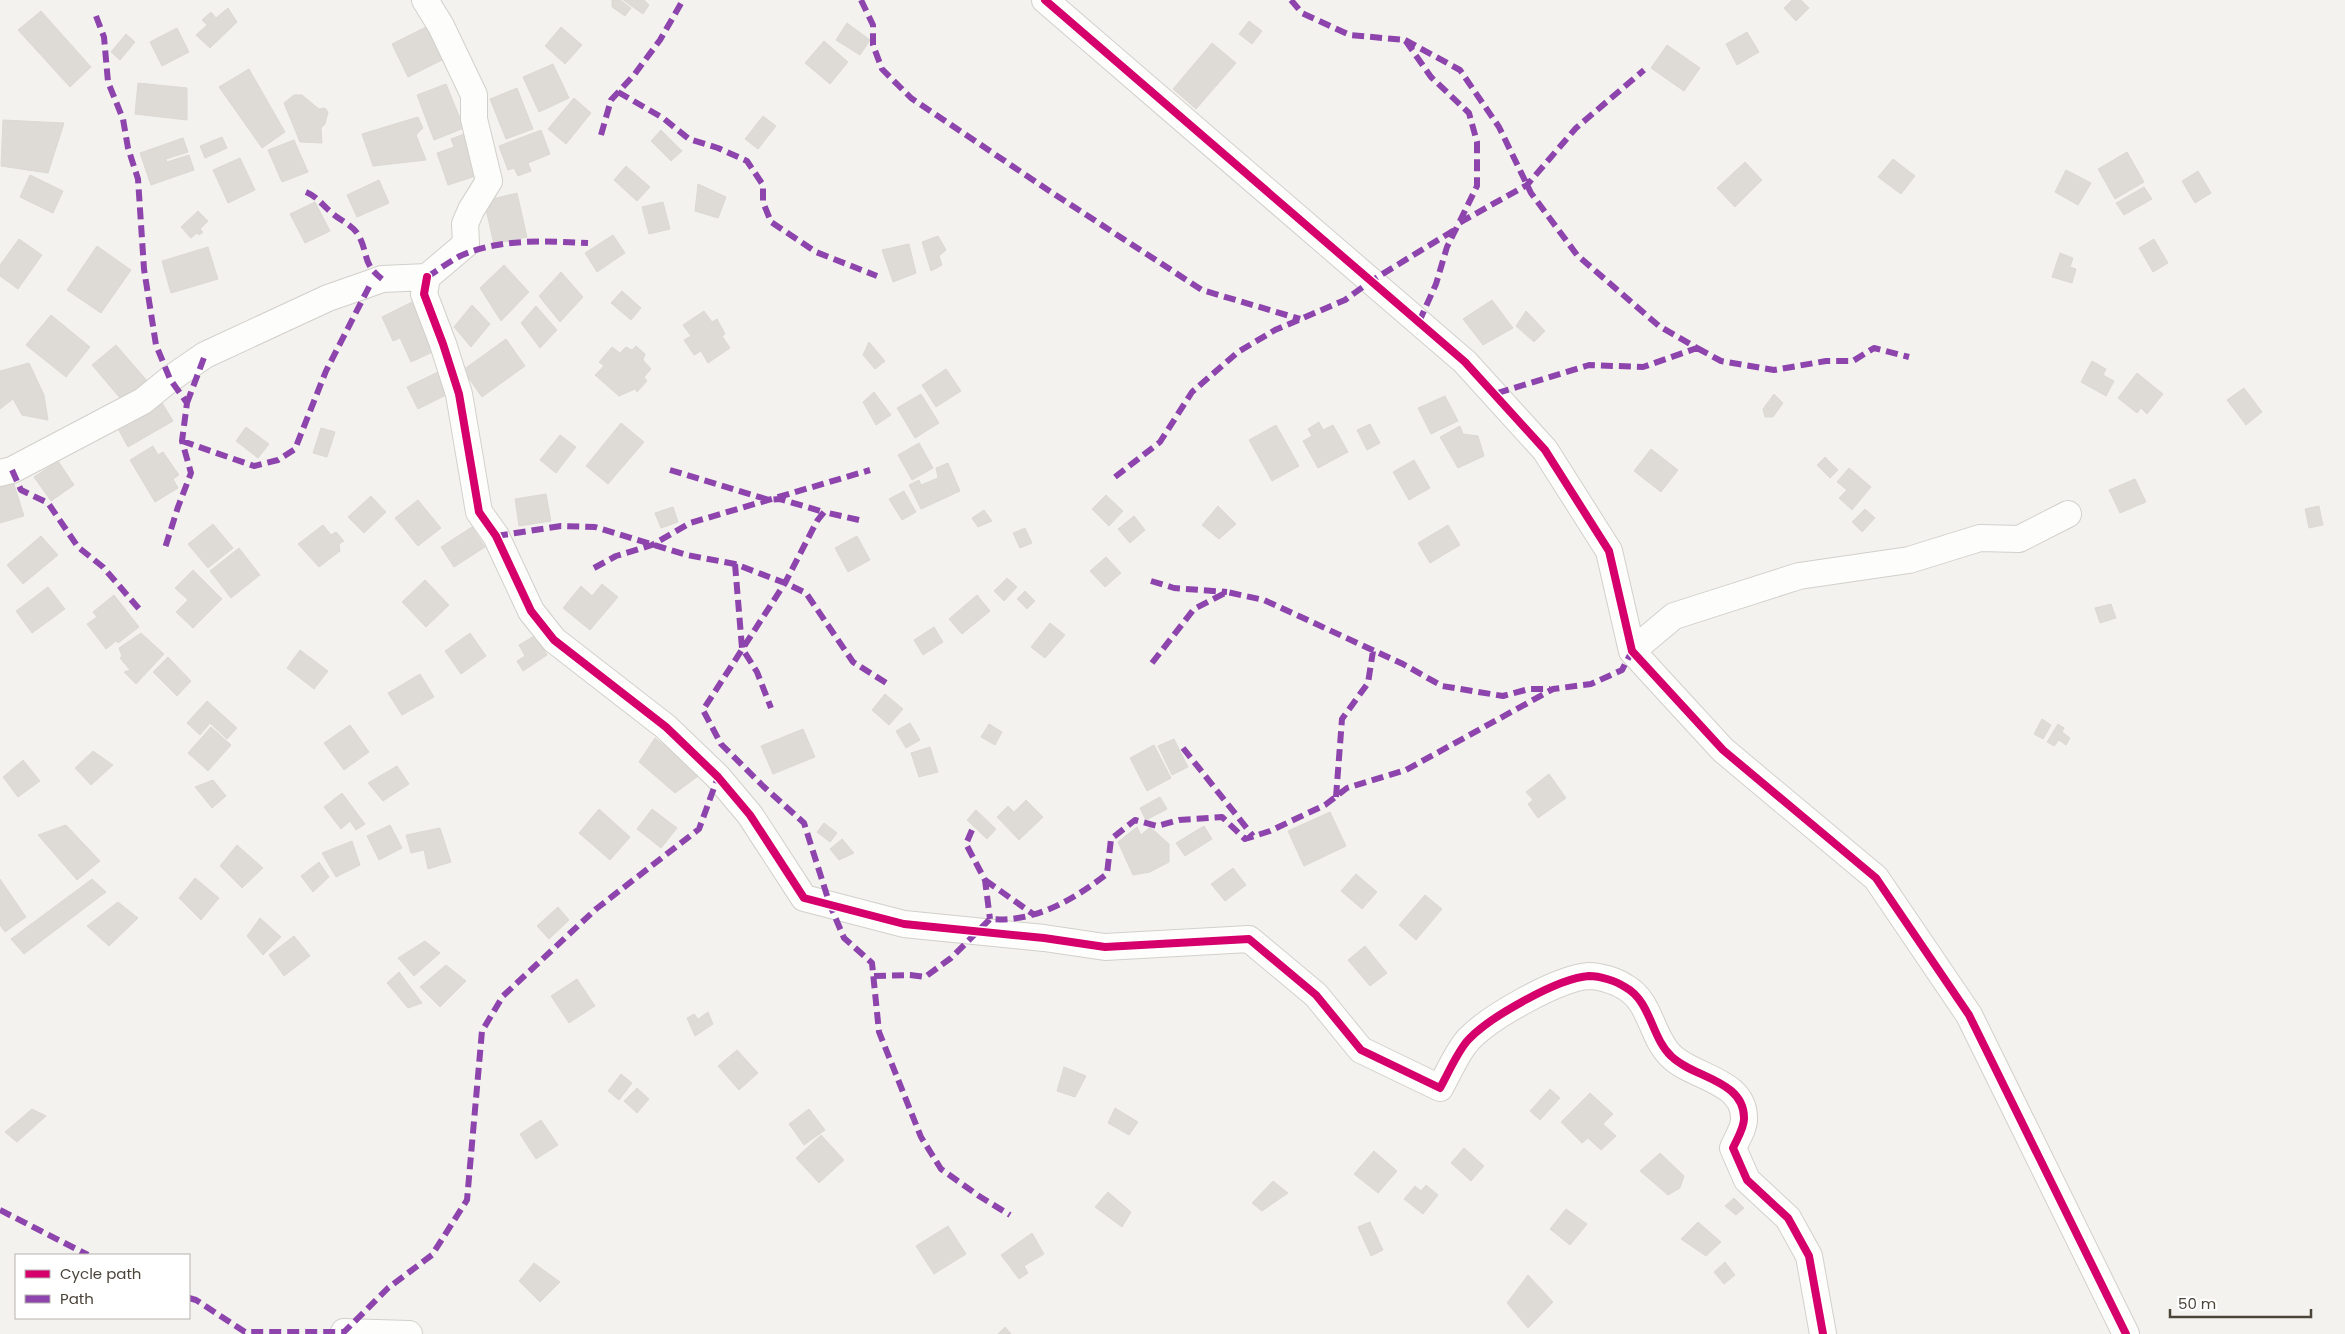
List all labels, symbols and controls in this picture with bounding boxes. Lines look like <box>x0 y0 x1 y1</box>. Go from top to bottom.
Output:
legend <box>15 1254 190 1319</box>
text: Cycle path <box>60 1263 141 1284</box>
scale bar <box>2170 1286 2311 1318</box>
text: Path <box>60 1288 94 1309</box>
text: 50 m <box>2178 1293 2216 1314</box>

